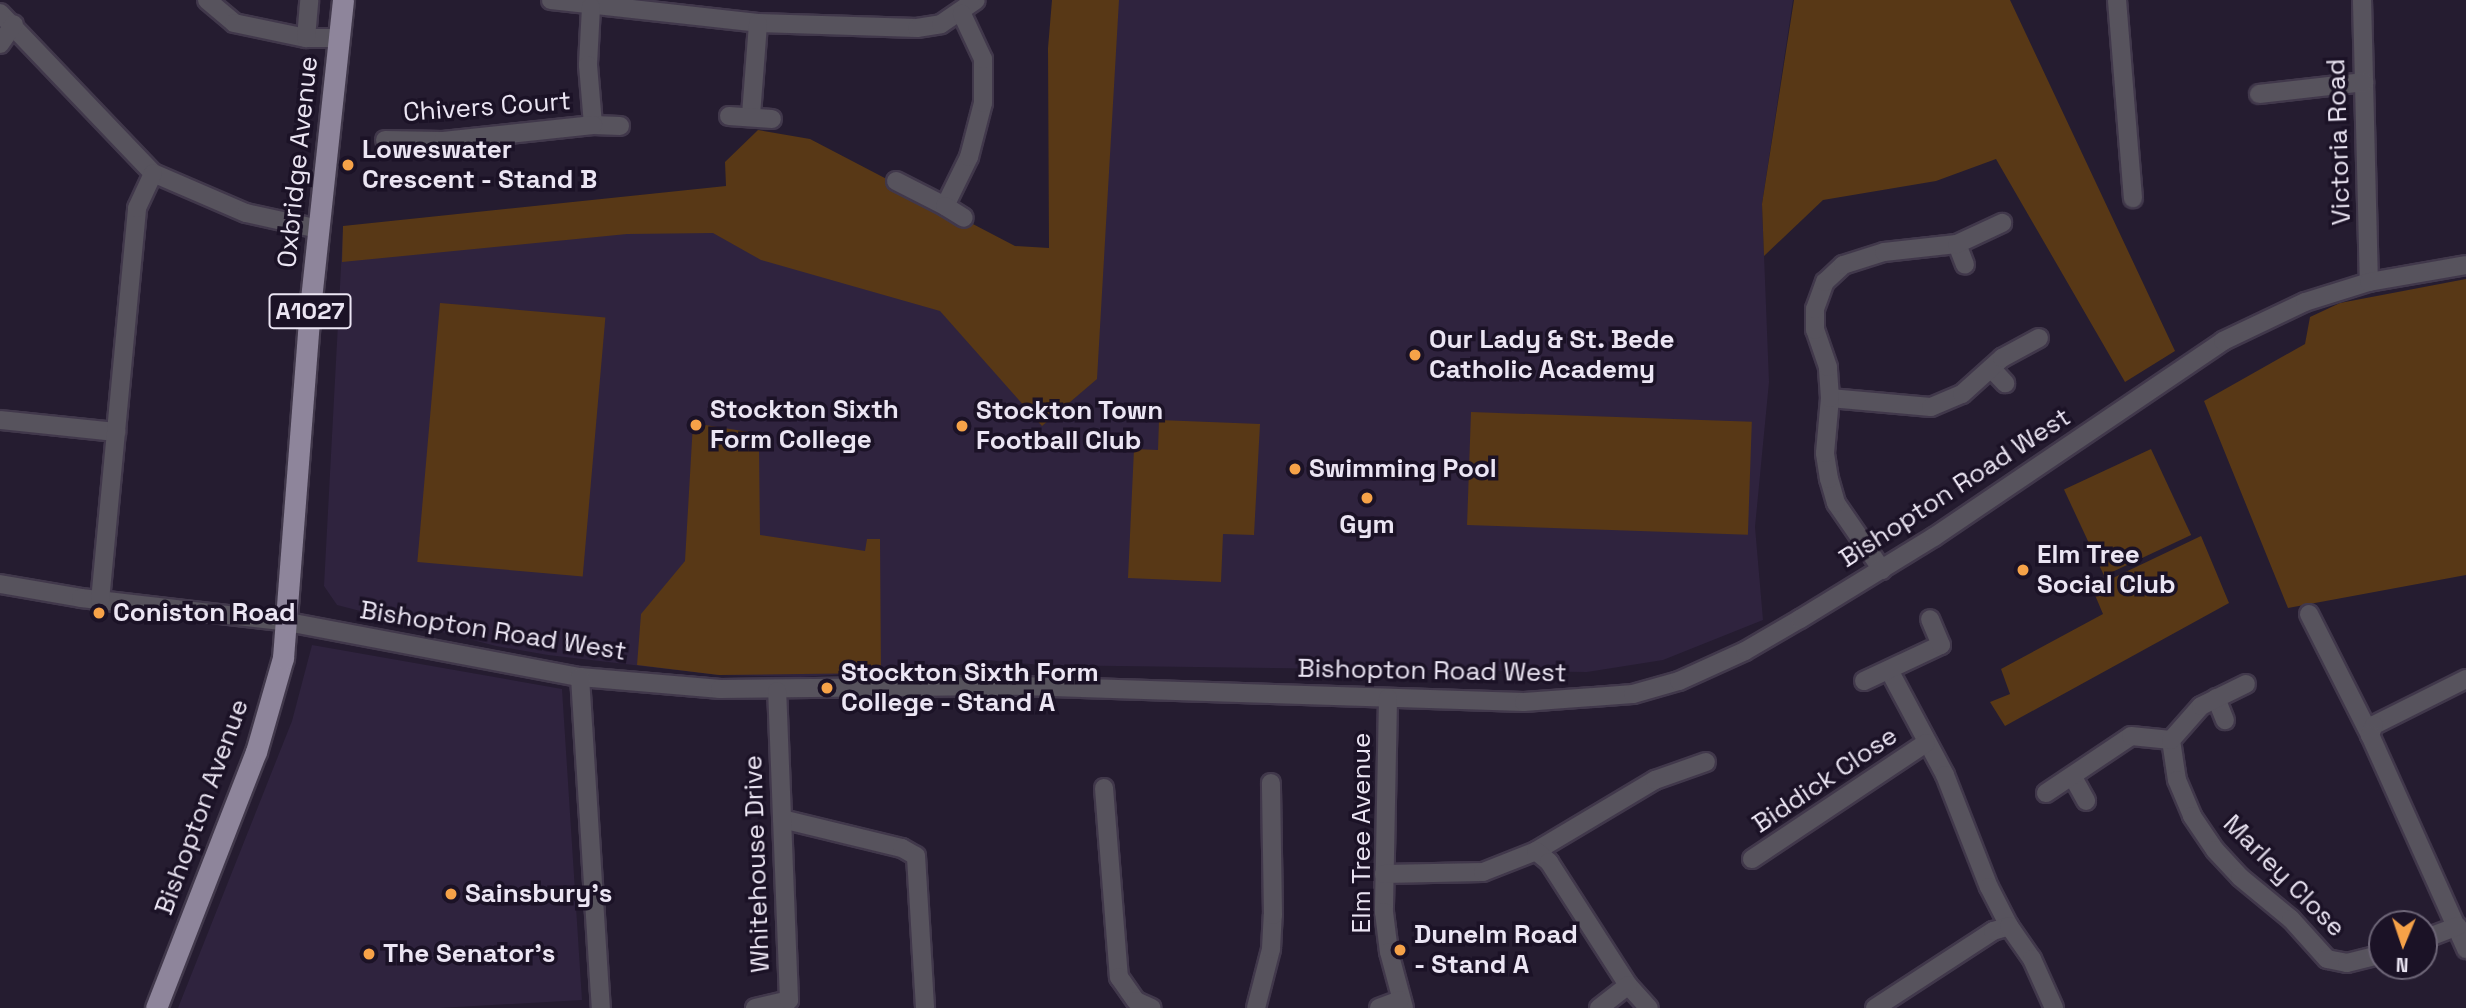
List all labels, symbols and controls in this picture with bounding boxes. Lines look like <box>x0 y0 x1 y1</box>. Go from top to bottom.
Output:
street label: Oxbridge Avenue <box>271 54 325 270</box>
street label: Victoria Road <box>2321 58 2357 226</box>
street label: Chivers Court <box>402 86 572 128</box>
place label: Loweswater Crescent - Stand B <box>362 134 598 196</box>
marker: Loweswater Crescent - Stand B <box>340 157 356 173</box>
road number: A1027 <box>268 290 352 332</box>
place label: Our Lady & St. Bede Catholic Academy <box>1429 324 1675 386</box>
marker: Our Lady & St. Bede Catholic Academy <box>1407 347 1423 363</box>
place label: Stockton Sixth Form College <box>710 394 899 456</box>
place label: Stockton Town Football Club <box>976 395 1164 457</box>
street label: Bishopton Road West <box>1834 402 2076 574</box>
marker: Stockton Sixth Form College <box>688 417 704 433</box>
marker: Stockton Town Football Club <box>954 418 970 434</box>
place label: Swimming Pool <box>1309 453 1497 485</box>
marker: Swimming Pool <box>1287 461 1303 477</box>
marker: Gym <box>1359 490 1375 506</box>
place label: Gym <box>1339 509 1395 541</box>
place label: Elm Tree Social Club <box>2037 539 2176 600</box>
marker: Elm Tree Social Club <box>2015 562 2031 578</box>
street label: Bishopton Road West <box>358 595 628 667</box>
place label: Coniston Road <box>113 597 296 629</box>
marker: Coniston Road <box>91 605 107 621</box>
street label: Bishopton Road West <box>1297 653 1567 689</box>
place label: Stockton Sixth Form College - Stand A <box>841 657 1099 718</box>
marker: Stockton Sixth Form College - Stand A <box>819 680 835 696</box>
street label: Bishopton Avenue <box>148 695 256 919</box>
street label: Biddick Close <box>1747 720 1903 840</box>
street label: Elm Tree Avenue <box>1346 732 1378 934</box>
street label: Whitehouse Drive <box>738 755 776 973</box>
street label: Marley Close <box>2216 808 2352 944</box>
place label: Sainsbury's <box>465 878 612 910</box>
marker: Sainsbury's <box>443 886 459 902</box>
north arrow <box>2368 910 2438 980</box>
place label: Dunelm Road - Stand A <box>1414 919 1578 981</box>
place label: The Senator's <box>383 938 555 970</box>
marker: Dunelm Road - Stand A <box>1392 942 1408 958</box>
marker: The Senator's <box>361 946 377 962</box>
text: N <box>2396 952 2409 977</box>

